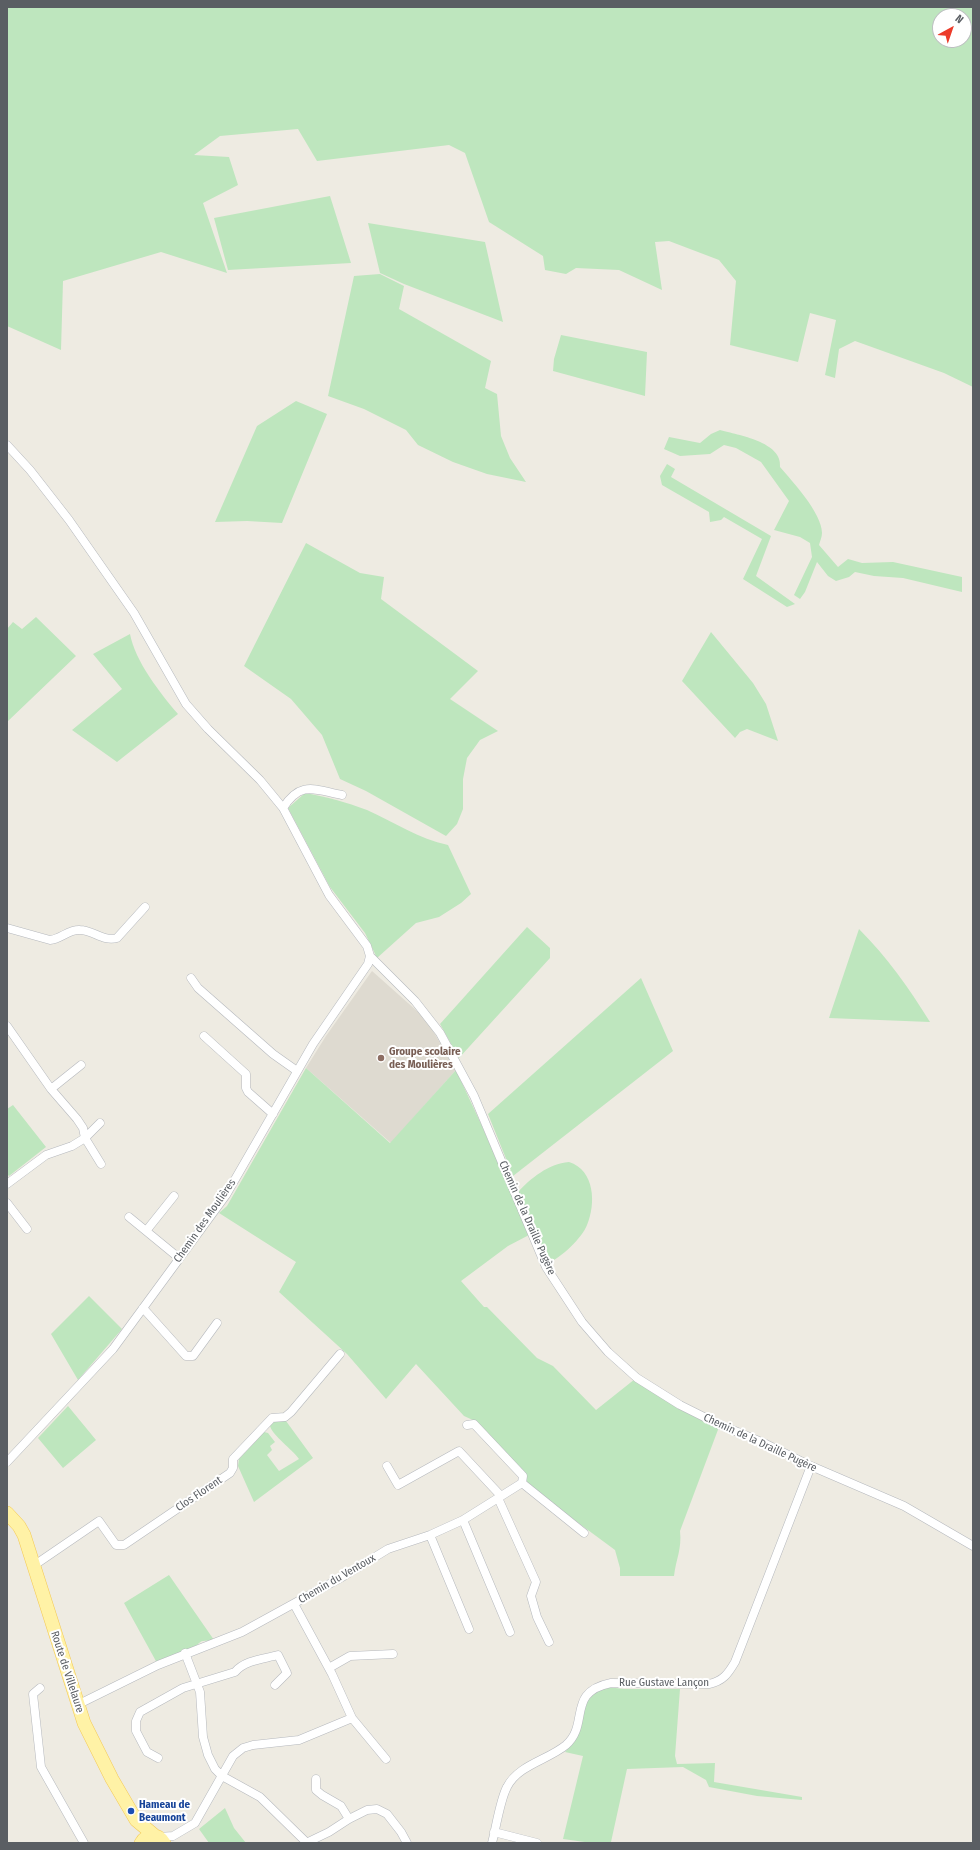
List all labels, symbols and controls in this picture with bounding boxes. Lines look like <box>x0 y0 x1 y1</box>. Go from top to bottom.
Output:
north arrow <box>932 8 972 48</box>
text: N <box>953 12 966 26</box>
place label: Groupe scolaire des Moulières <box>389 1045 460 1071</box>
marker: Groupe scolaire des Moulières <box>376 1053 386 1063</box>
street label: Chemin de la Draille Pugère <box>496 1159 558 1277</box>
street label: Chemin des Moulières <box>171 1177 239 1265</box>
street label: Chemin de la Draille Pugère <box>701 1411 819 1475</box>
street label: Clos Florent <box>173 1474 225 1514</box>
street label: Chemin du Ventoux <box>296 1552 378 1606</box>
street label: Route de Villelaure <box>48 1629 86 1715</box>
street label: Rue Gustave Lançon <box>619 1676 709 1690</box>
place label: Hameau de Beaumont <box>139 1798 190 1824</box>
marker: Hameau de Beaumont <box>126 1806 136 1816</box>

